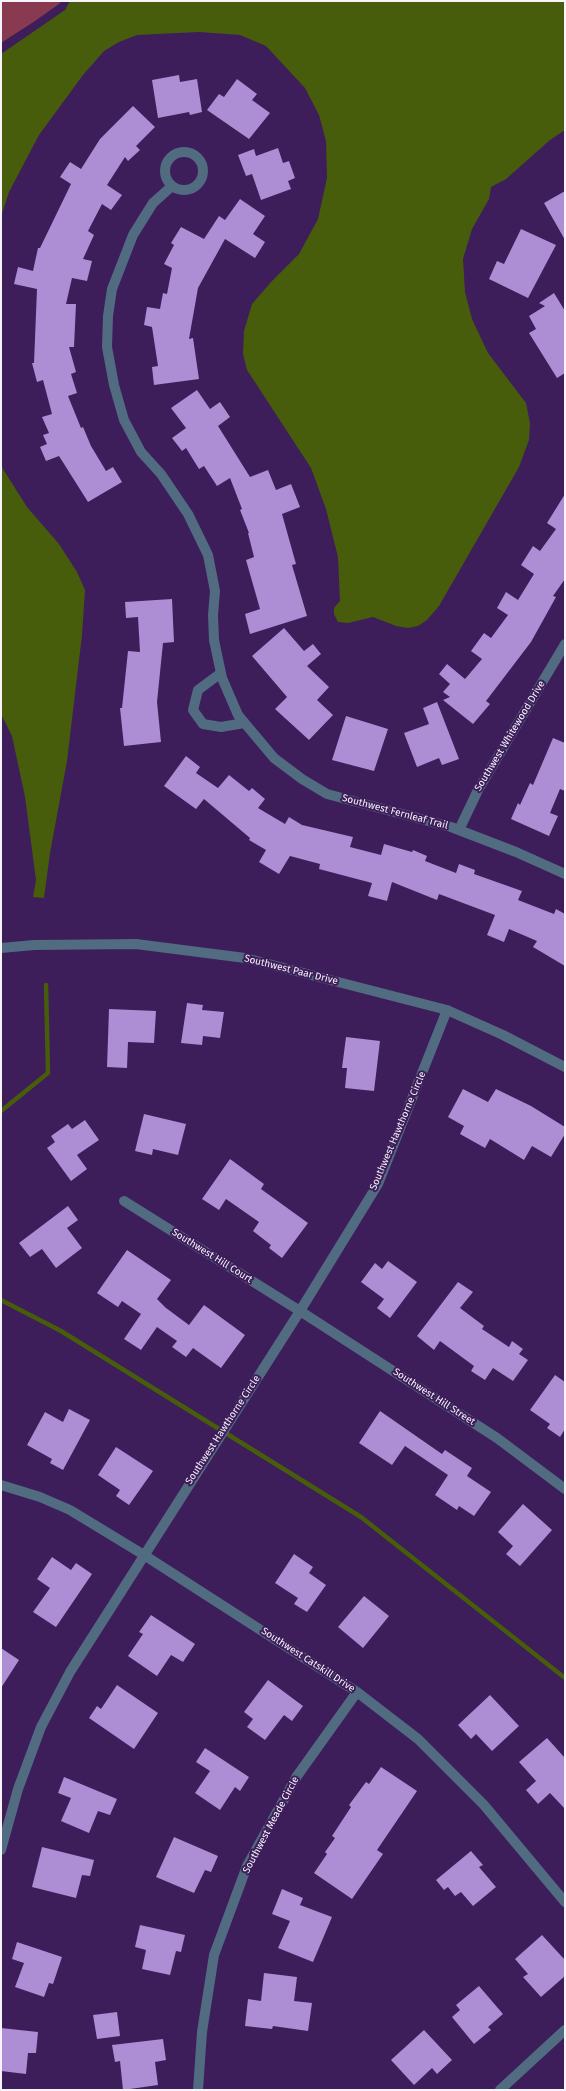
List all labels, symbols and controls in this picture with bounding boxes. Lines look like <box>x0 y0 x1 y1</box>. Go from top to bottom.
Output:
street label: Southwest Whitewood Drive <box>472 679 548 793</box>
street label: Southwest Fernleaf Trail <box>341 792 449 832</box>
street label: Southwest Paar Drive <box>243 953 339 987</box>
street label: Southwest Hawthorne Circle <box>368 1070 428 1192</box>
street label: Southwest Hill Court <box>169 1226 255 1286</box>
street label: Southwest Hill Street <box>391 1366 477 1428</box>
street label: Southwest Hawthorne Circle <box>183 1373 263 1487</box>
street label: Southwest Catskill Drive <box>259 1625 357 1695</box>
street label: Southwest Meade Circle <box>240 1775 302 1875</box>

